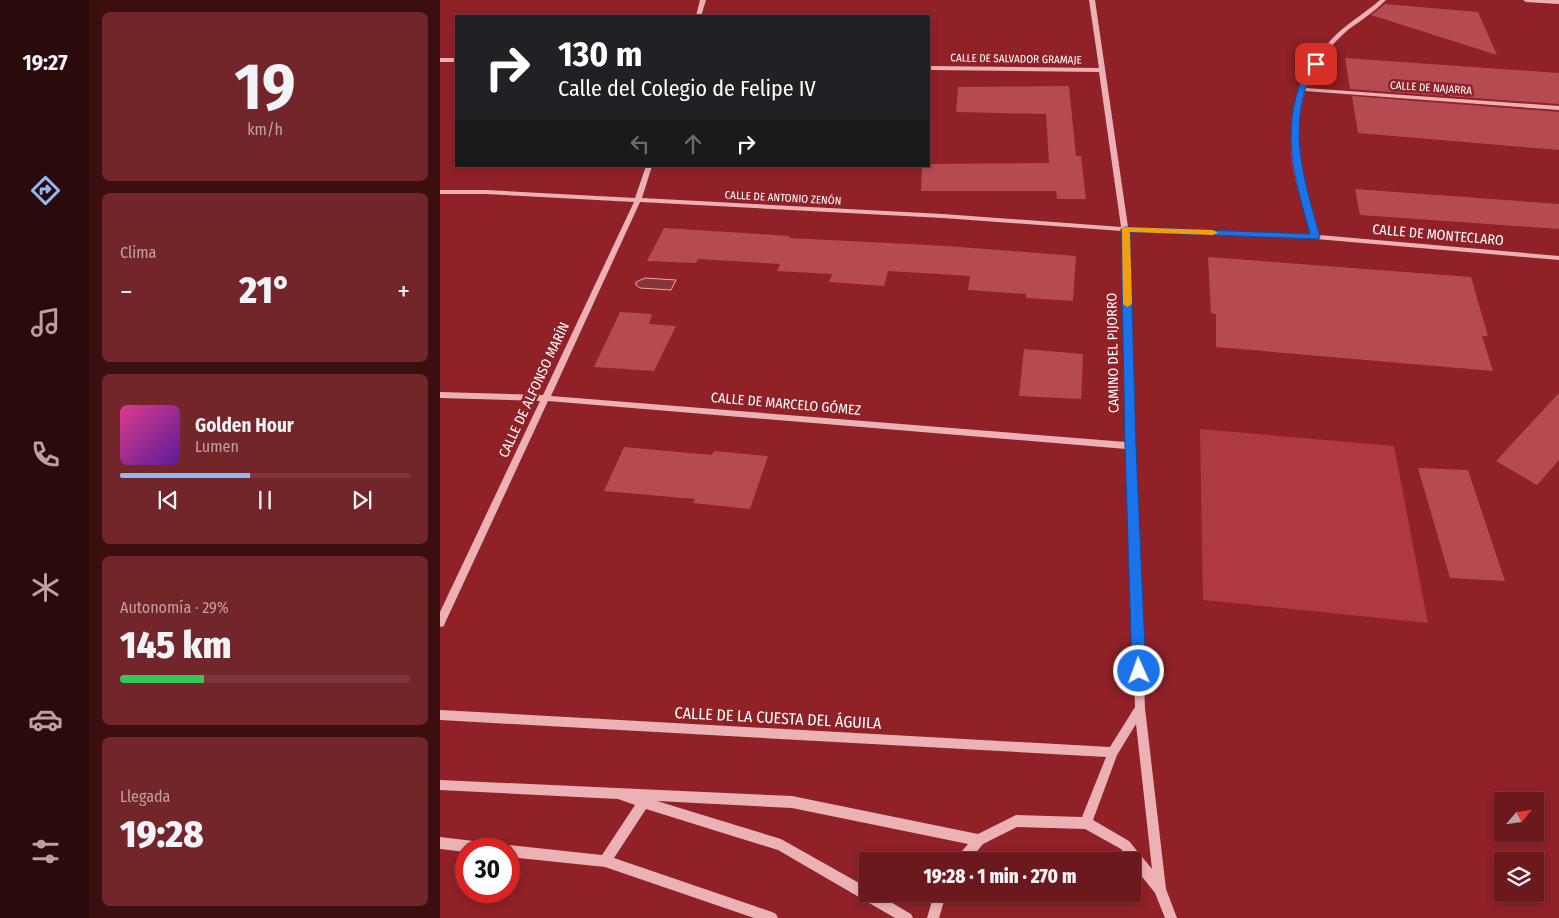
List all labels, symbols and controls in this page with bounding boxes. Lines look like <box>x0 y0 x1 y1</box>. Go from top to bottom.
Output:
text: 130 m <box>558 33 642 75</box>
icon: right <box>475 35 540 100</box>
pin <box>1295 43 1337 85</box>
text: 19 <box>234 48 296 126</box>
text: 19:27 <box>22 49 68 76</box>
icon: arrive <box>1302 50 1330 78</box>
street label: CALLE DE SALVADOR GRAMAJE <box>950 51 1082 67</box>
text: Calle del Colegio de Felipe IV <box>558 75 816 102</box>
street label: CALLE DE NAJARRA <box>1390 79 1473 97</box>
text: km/h <box>247 120 283 139</box>
icon: left <box>626 130 654 158</box>
icon: ahead <box>679 130 707 158</box>
icon: right <box>732 130 760 158</box>
icon: directions <box>28 173 63 208</box>
street label: CALLE DE ANTONIO ZENÓN <box>724 187 842 208</box>
street label: CALLE DE MONTECLARO <box>1372 221 1505 249</box>
text: Clima <box>120 243 156 262</box>
text: 21° <box>239 267 291 313</box>
text: − <box>120 275 133 308</box>
text: + <box>397 275 410 308</box>
street label: CAMINO DEL PIJORRO <box>1103 292 1123 413</box>
icon: music <box>28 305 63 340</box>
street label: CALLE DE ALFONSO MARÍN <box>494 319 573 460</box>
street label: CALLE DE MARCELO GÓMEZ <box>710 388 862 419</box>
text: Golden Hour <box>195 414 294 437</box>
icon: phone <box>28 437 63 472</box>
text: Lumen <box>195 437 239 456</box>
icon: previous <box>154 486 182 514</box>
icon: pause <box>251 486 279 514</box>
icon: next <box>348 486 376 514</box>
icon: climate <box>28 570 63 605</box>
text: Autonomía · 29% <box>120 598 229 617</box>
text: 145 km <box>120 622 231 668</box>
position arrow <box>1112 644 1164 696</box>
icon: car <box>28 702 63 737</box>
street label: CALLE DE LA CUESTA DEL ÁGUILA <box>674 703 882 733</box>
text: Llegada <box>120 787 170 806</box>
north arrow <box>1494 792 1544 842</box>
map controls <box>1494 792 1544 902</box>
text: 19:28 <box>120 811 204 857</box>
icon: filters <box>28 834 63 869</box>
speed limit sign: 30 <box>455 838 520 903</box>
button: layers <box>1494 852 1544 902</box>
text: 19:28 · 1 min · 270 m <box>924 865 1076 888</box>

